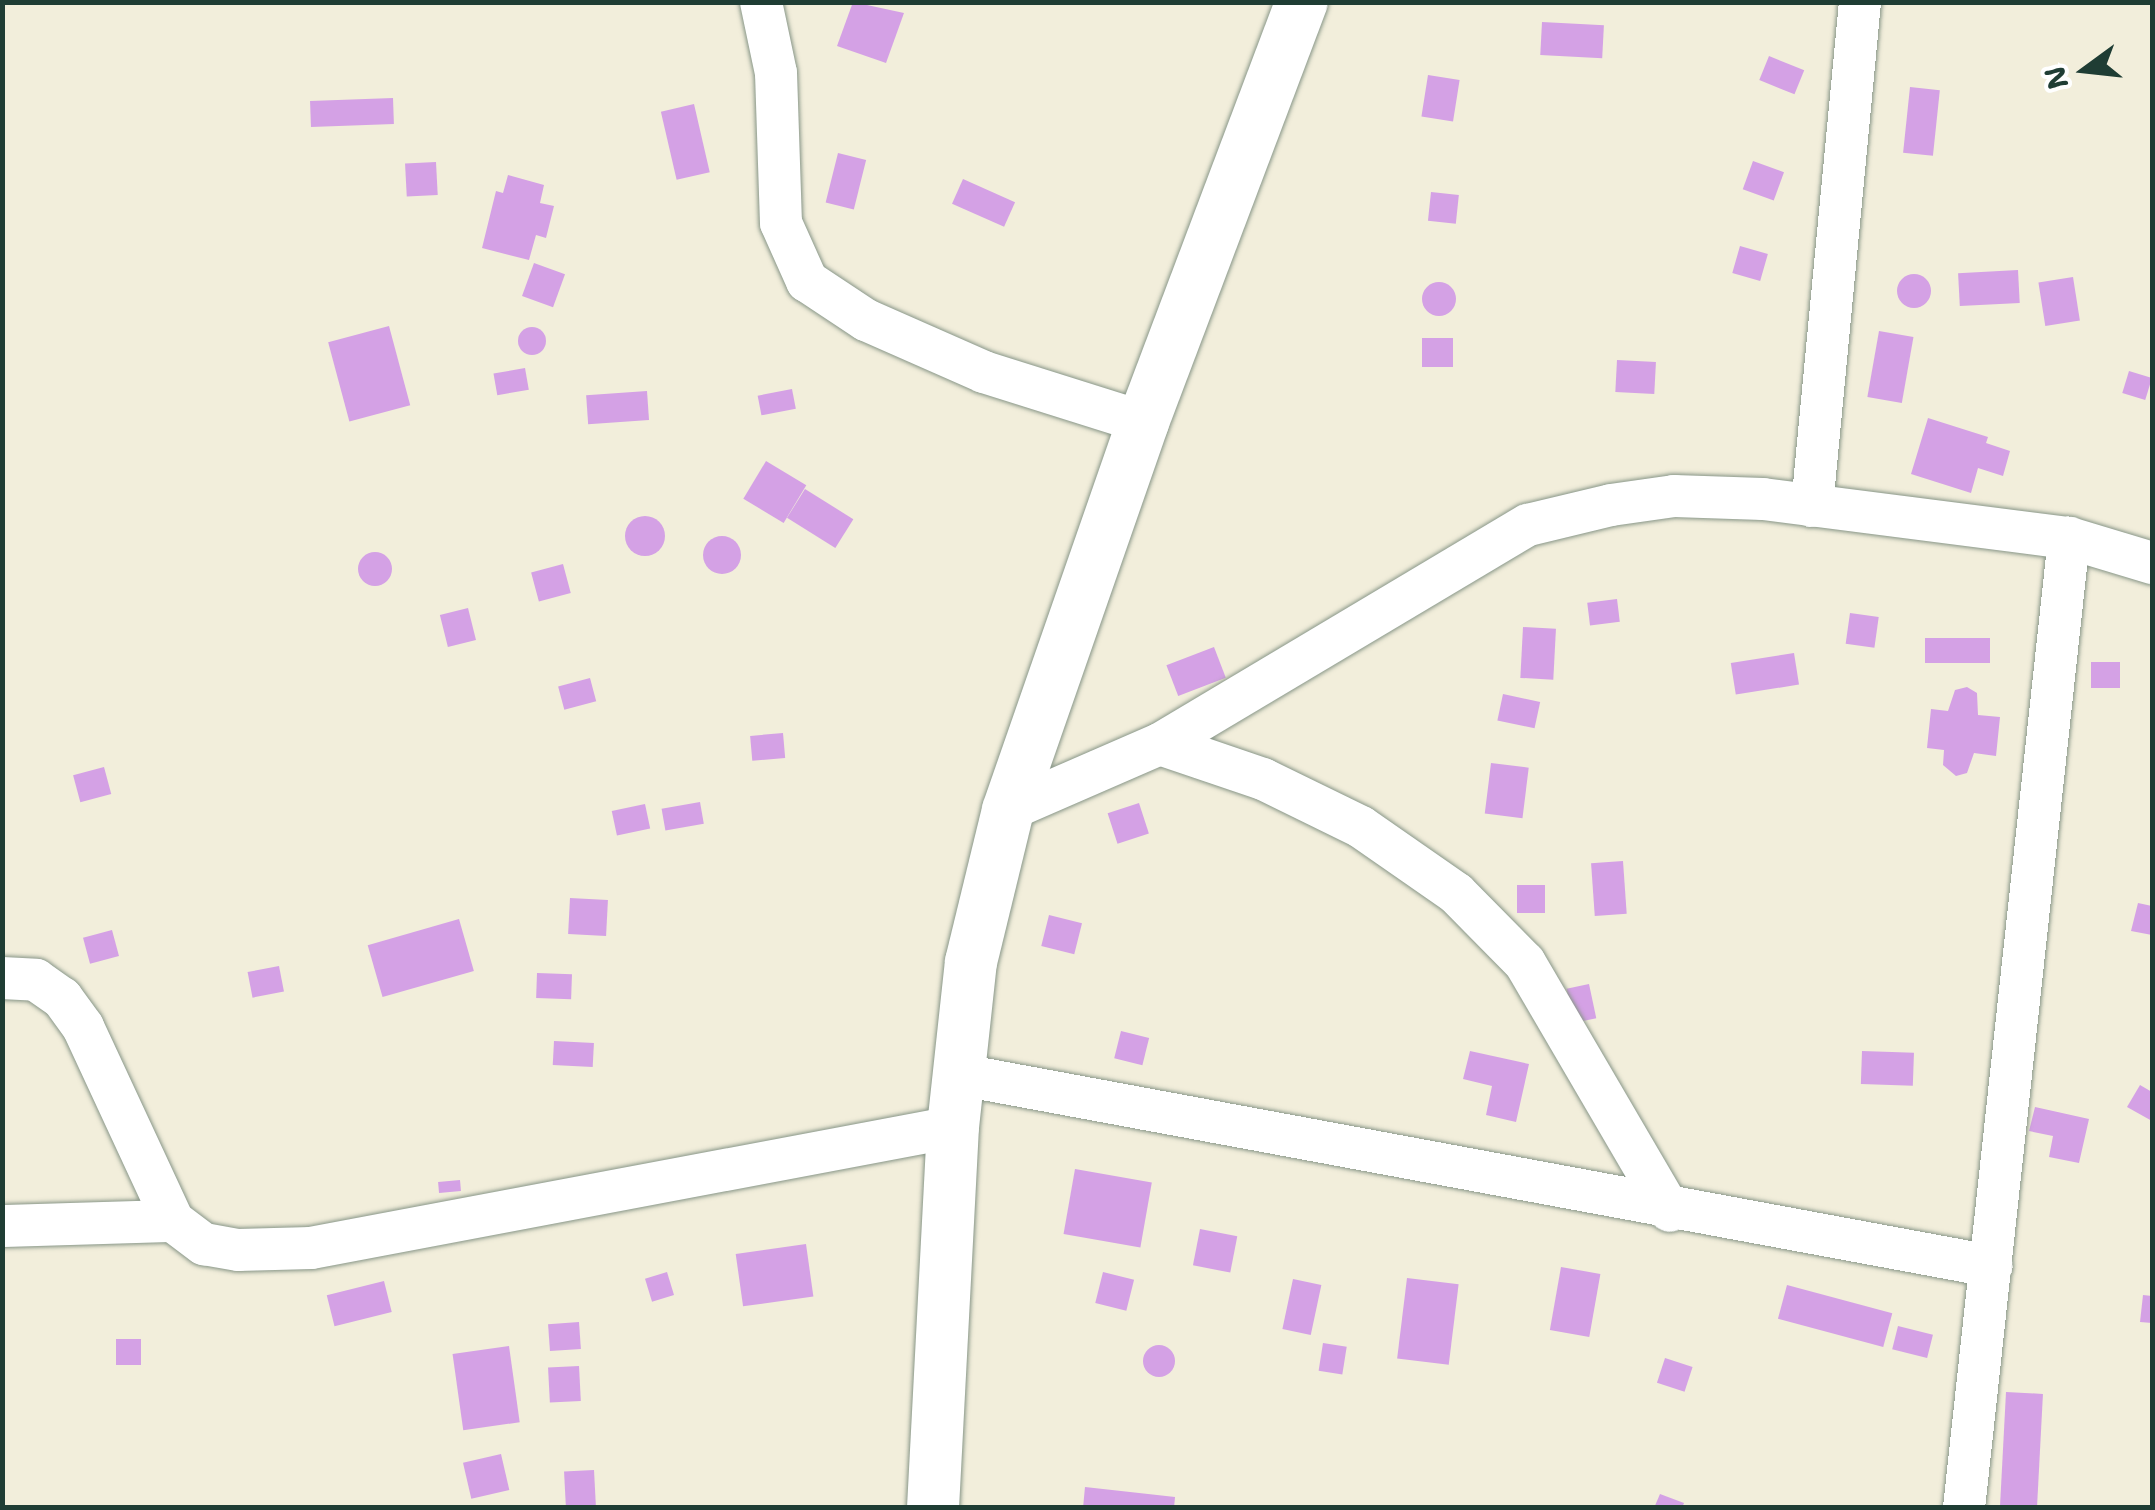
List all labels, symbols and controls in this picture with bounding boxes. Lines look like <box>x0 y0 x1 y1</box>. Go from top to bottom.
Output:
north arrow <box>2035 20 2135 120</box>
text: N <box>2035 62 2077 93</box>

